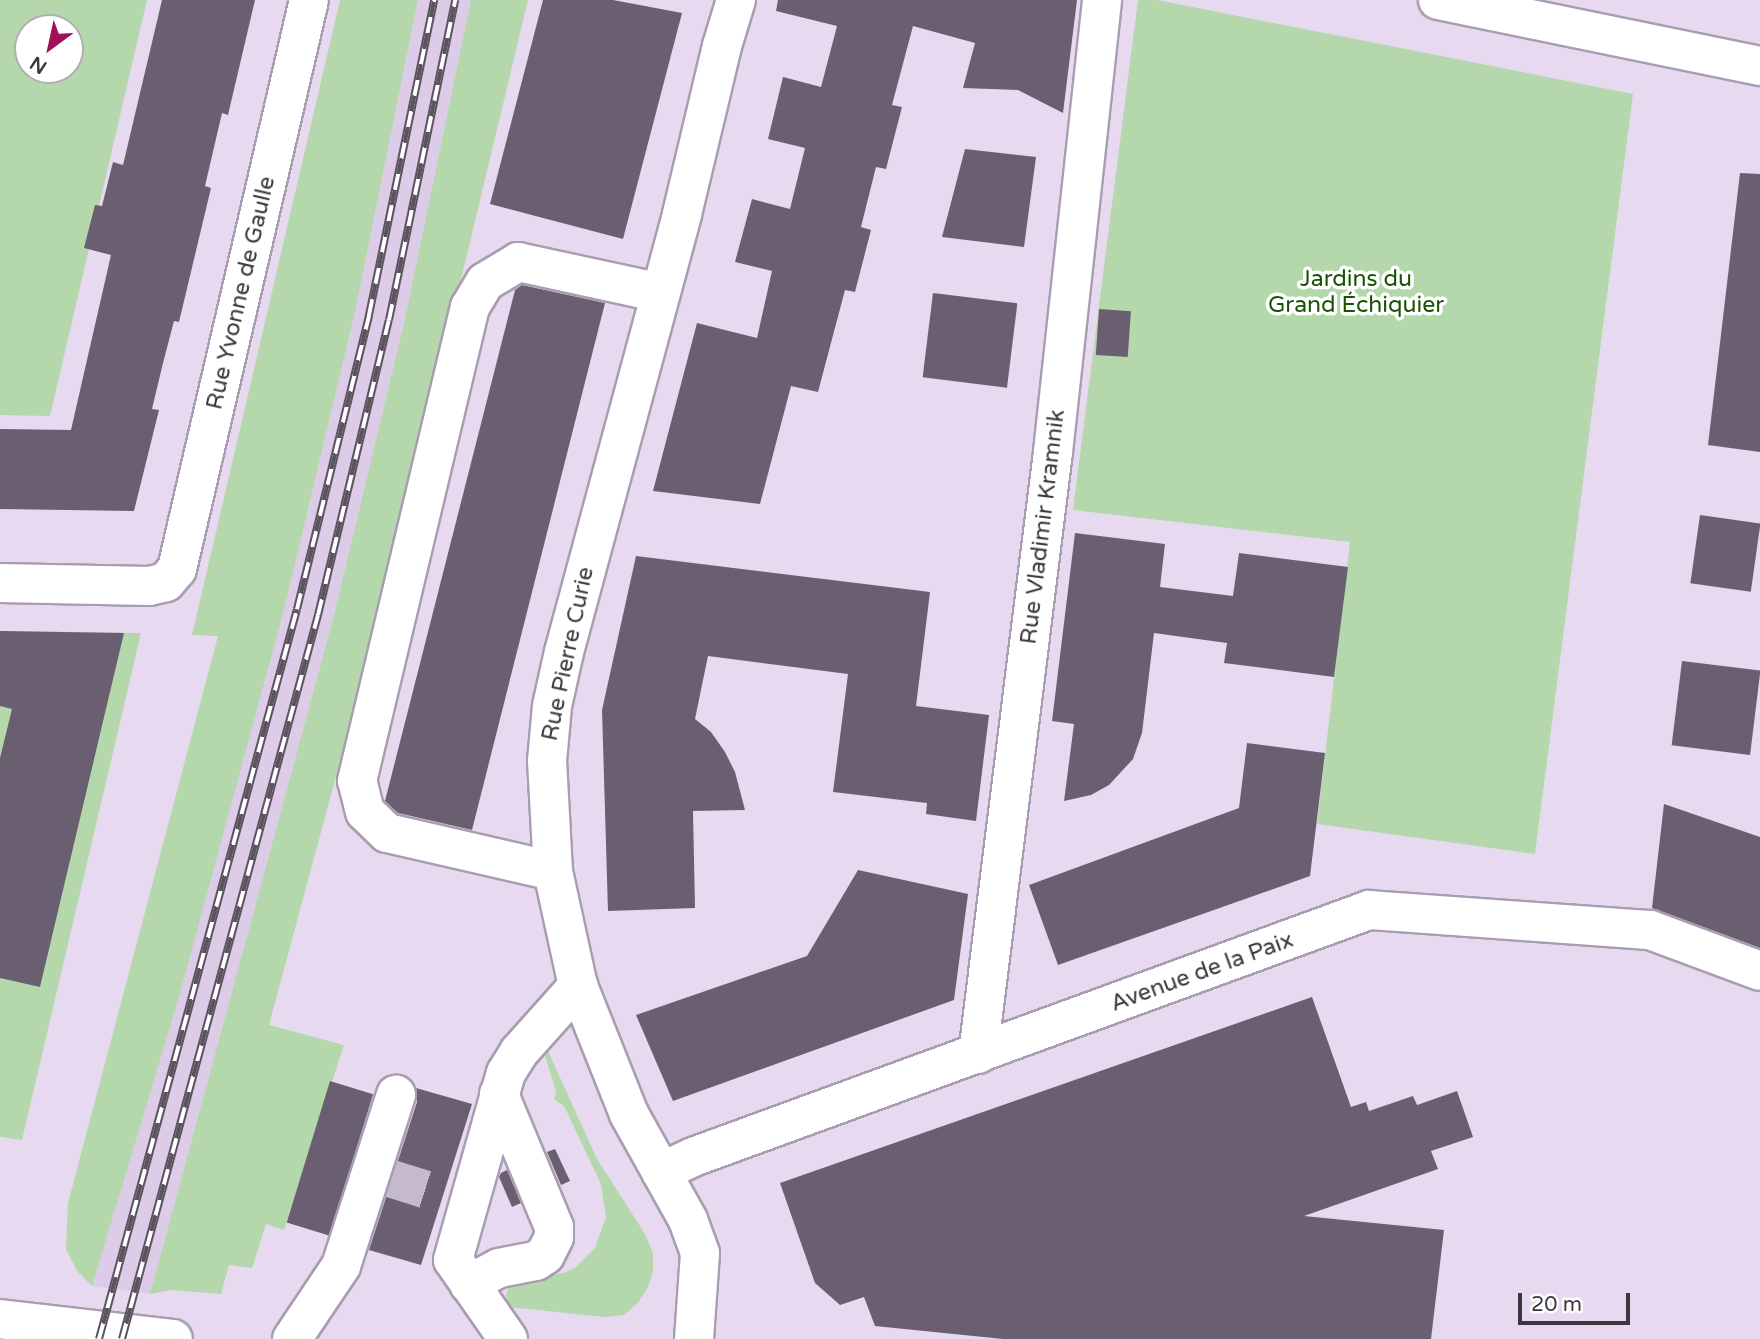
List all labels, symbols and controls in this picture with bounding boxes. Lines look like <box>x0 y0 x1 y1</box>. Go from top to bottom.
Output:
north arrow <box>14 14 84 84</box>
text: N <box>26 52 51 78</box>
street label: Rue Yvonne de Gaulle <box>201 174 281 412</box>
park label: Jardins du Grand Échiquier <box>1268 265 1444 319</box>
street label: Rue Vladimir Kramnik <box>1015 408 1071 646</box>
street label: Rue Pierre Curie <box>536 565 600 743</box>
street label: Avenue de la Paix <box>1107 926 1297 1018</box>
scale bar <box>1522 1280 1634 1324</box>
text: 20 m <box>1531 1292 1582 1317</box>

